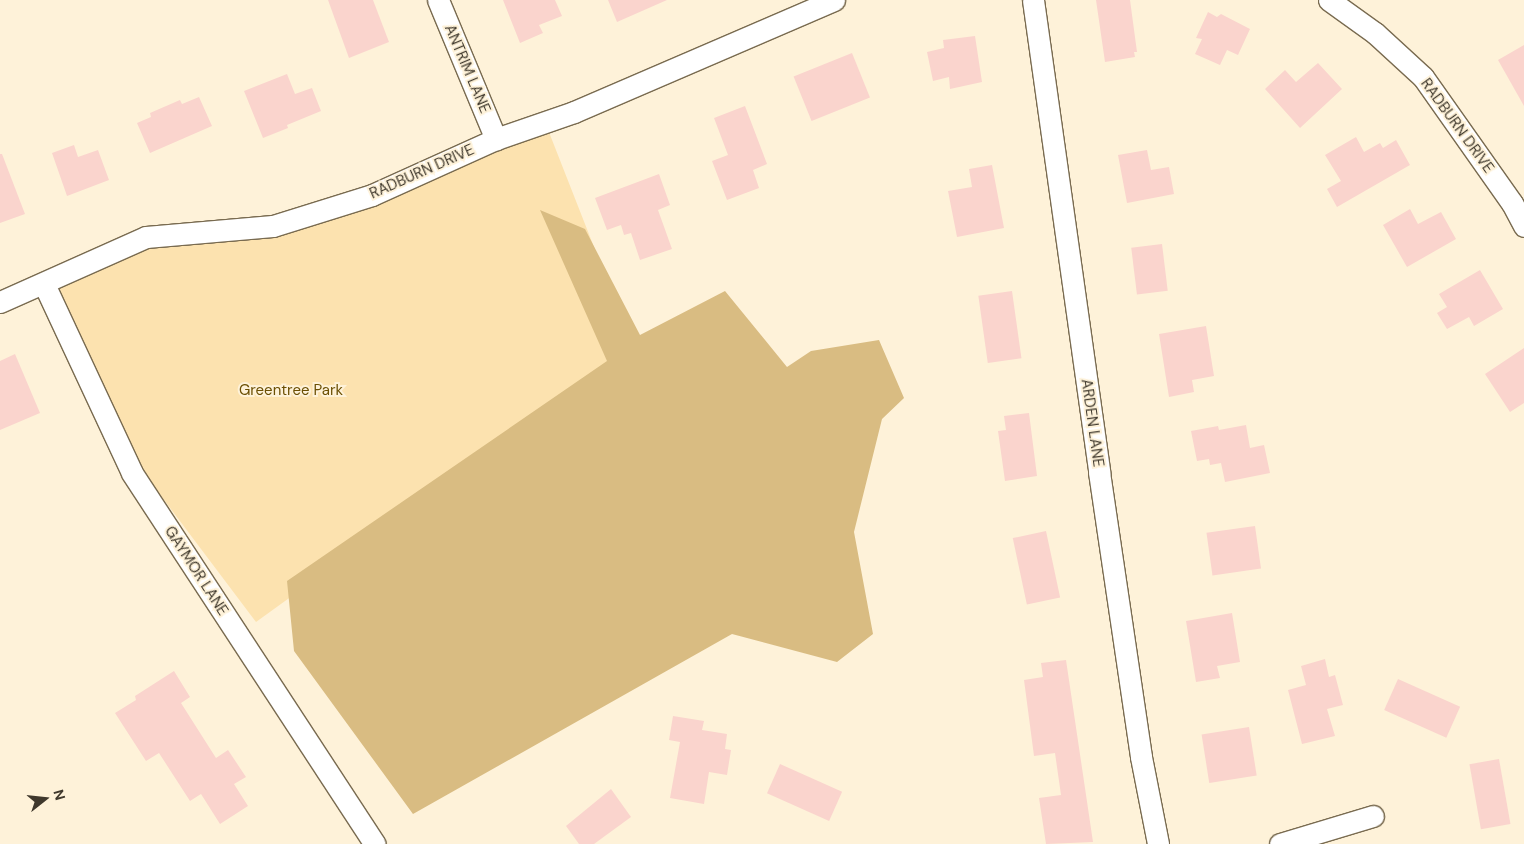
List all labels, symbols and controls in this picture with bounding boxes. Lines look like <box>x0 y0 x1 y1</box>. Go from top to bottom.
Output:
street label: ANTRIM LANE <box>440 22 494 116</box>
street label: RADBURN DRIVE <box>1417 75 1497 177</box>
street label: RADBURN DRIVE <box>367 141 477 203</box>
street label: ARDEN LANE <box>1077 378 1107 468</box>
park label: Greentree Park <box>239 382 343 400</box>
street label: GAYMOR LANE <box>160 523 232 619</box>
north arrow <box>20 774 70 824</box>
text: N <box>49 787 69 802</box>

